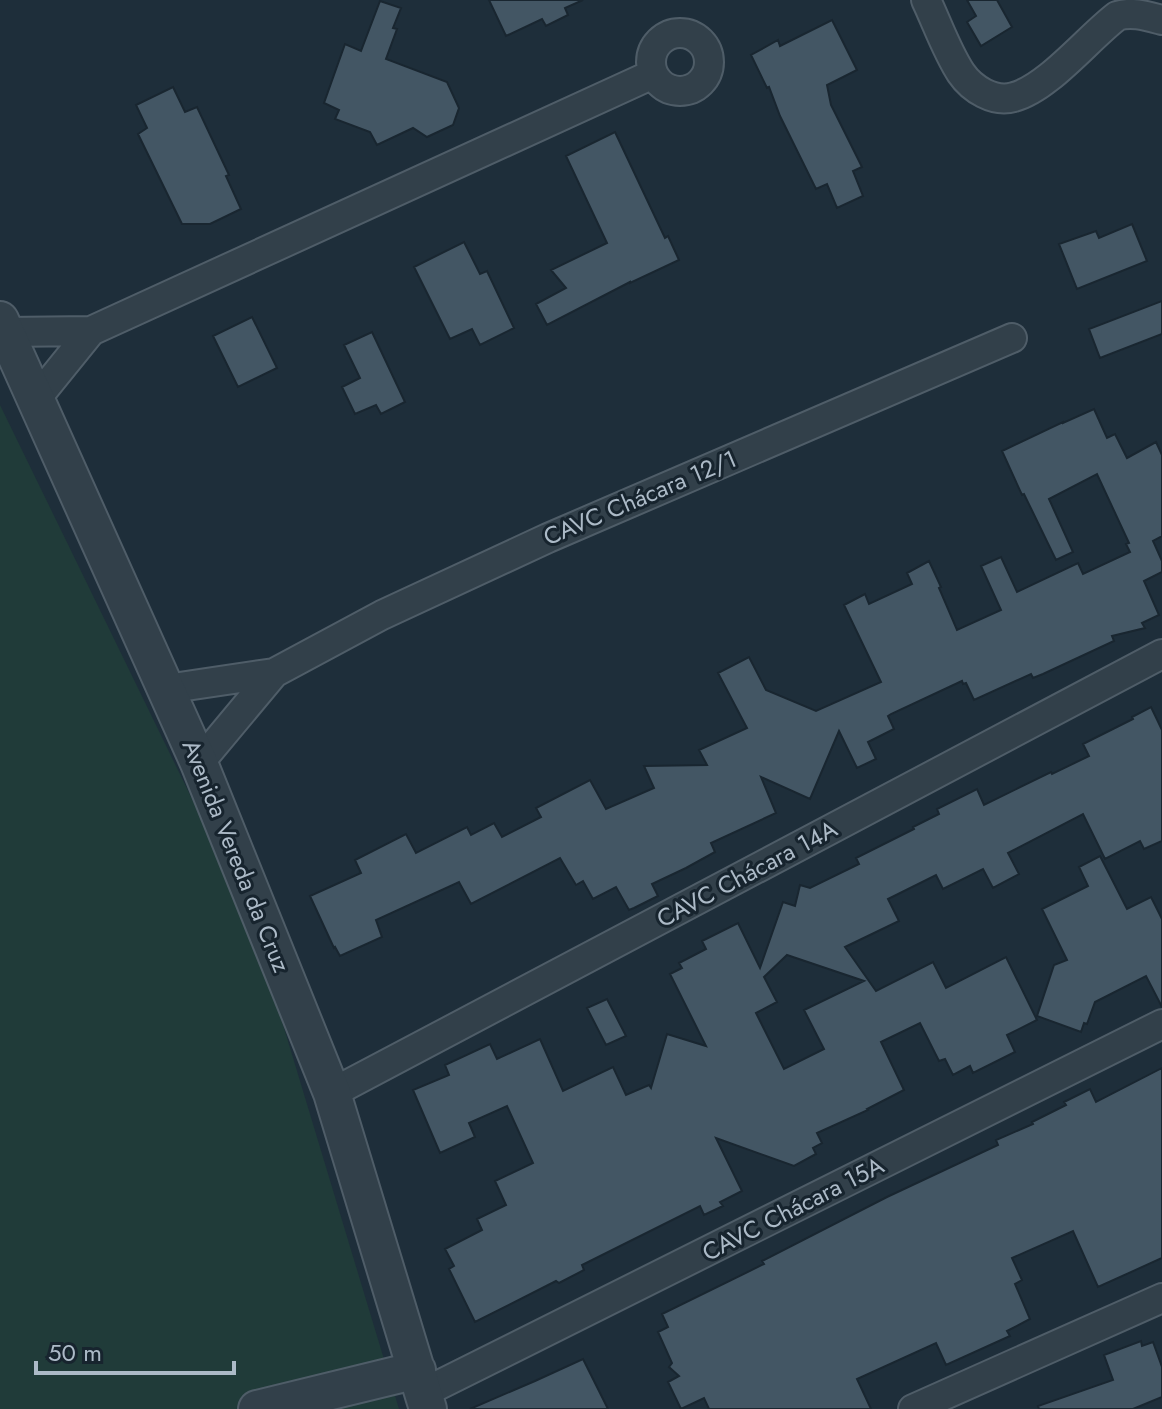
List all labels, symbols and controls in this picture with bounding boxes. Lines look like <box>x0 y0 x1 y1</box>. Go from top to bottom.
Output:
street label: CAVC Chácara 12/1 <box>538 441 742 554</box>
street label: Avenida Vereda da Cruz <box>174 734 299 977</box>
street label: CAVC Chácara 14A <box>650 811 843 936</box>
street label: CAVC Chácara 15A <box>696 1148 890 1269</box>
scale bar <box>36 1325 234 1375</box>
text: 50 m <box>48 1335 102 1370</box>

